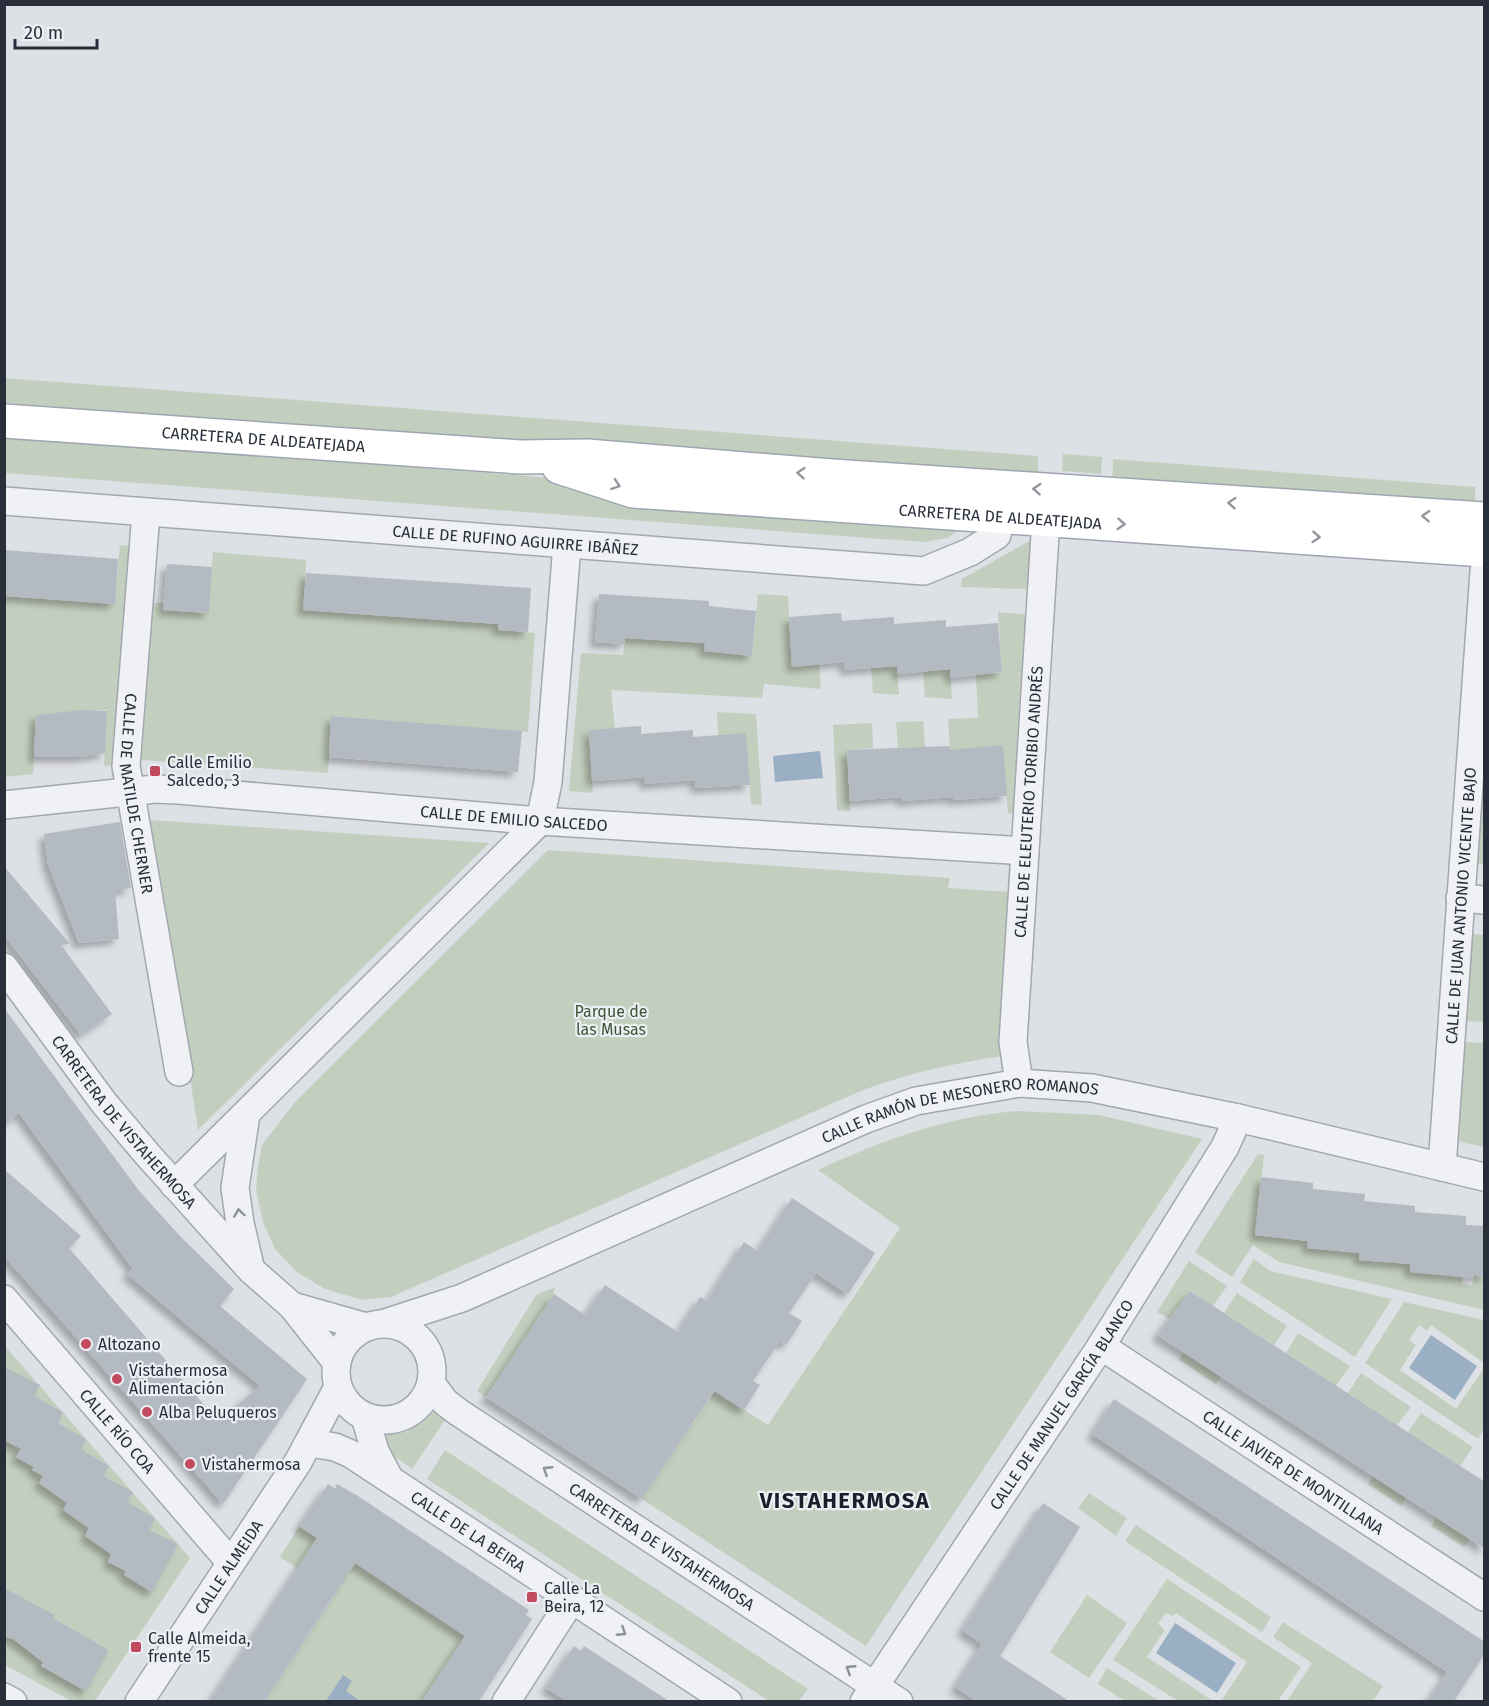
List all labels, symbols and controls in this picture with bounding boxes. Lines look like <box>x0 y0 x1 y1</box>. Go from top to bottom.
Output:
scale bar <box>15 12 98 50</box>
text: 20 m <box>24 22 63 44</box>
street label: CARRETERA DE ALDEATEJADA <box>161 423 366 456</box>
one-way arrow <box>796 467 805 480</box>
one-way arrow <box>610 478 621 491</box>
one-way arrow <box>1032 483 1042 496</box>
one-way arrow <box>1227 496 1236 509</box>
street label: CARRETERA DE ALDEATEJADA <box>898 500 1103 533</box>
one-way arrow <box>1422 509 1431 522</box>
one-way arrow <box>1117 517 1126 530</box>
street label: CALLE DE RUFINO AGUIRRE IBÁÑEZ <box>392 521 639 559</box>
one-way arrow <box>1311 531 1320 544</box>
street label: CALLE DE ELEUTERIO TORIBIO ANDRÉS <box>1010 665 1046 939</box>
street label: CALLE DE MATILDE CHERNER <box>116 693 157 895</box>
place label: Calle Emilio Salcedo, 3 <box>167 753 252 790</box>
marker: Calle Emilio Salcedo, 3 <box>148 764 162 778</box>
street label: CALLE DE JUAN ANTONIO VICENTE BAJO <box>1441 767 1480 1045</box>
street label: CALLE DE EMILIO SALCEDO <box>420 801 608 835</box>
park label: Parque de las Musas <box>575 1002 647 1039</box>
street label: CARRETERA DE VISTAHERMOSA <box>48 1031 201 1213</box>
street label: CALLE RAMÓN DE MESONERO ROMANOS <box>819 1073 1101 1147</box>
one-way arrow <box>233 1209 245 1218</box>
street label: CALLE DE MANUEL GARCÍA BLANCO <box>985 1296 1137 1513</box>
place label: Altozano <box>98 1335 161 1354</box>
marker: Altozano <box>79 1337 93 1351</box>
place label: Vistahermosa Alimentación <box>129 1361 228 1398</box>
marker: Vistahermosa Alimentación <box>110 1372 124 1386</box>
street label: CALLE RÍO COA <box>76 1385 160 1478</box>
place label: Alba Peluqueros <box>159 1403 277 1422</box>
marker: Alba Peluqueros <box>140 1405 154 1419</box>
street label: CALLE JAVIER DE MONTILLANA <box>1199 1406 1388 1539</box>
place label: Vistahermosa <box>202 1455 301 1474</box>
marker: Vistahermosa <box>183 1457 197 1471</box>
one-way arrow <box>543 1466 554 1477</box>
street label: CARRETERA DE VISTAHERMOSA <box>566 1478 759 1614</box>
street label: CALLE DE LA BEIRA <box>407 1487 530 1576</box>
district label: VISTAHERMOSA <box>759 1487 930 1514</box>
street label: CALLE ALMEIDA <box>190 1516 267 1618</box>
place label: Calle La Beira, 12 <box>544 1579 604 1616</box>
marker: Calle La Beira, 12 <box>525 1590 539 1604</box>
one-way arrow <box>616 1625 627 1636</box>
place label: Calle Almeida, frente 15 <box>148 1629 251 1666</box>
marker: Calle Almeida, frente 15 <box>129 1640 143 1654</box>
one-way arrow <box>846 1665 856 1677</box>

